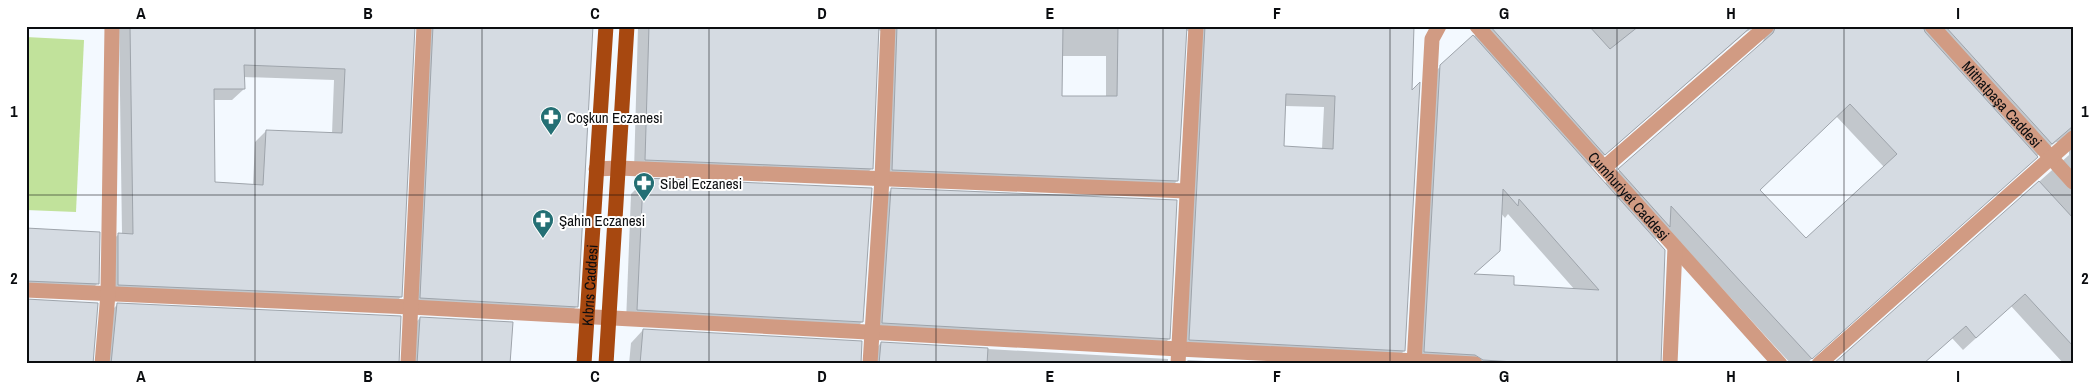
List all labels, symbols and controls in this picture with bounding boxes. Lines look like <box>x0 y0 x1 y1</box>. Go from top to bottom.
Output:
text: A <box>136 2 146 24</box>
text: B <box>363 2 373 24</box>
text: C <box>590 2 600 24</box>
text: D <box>817 2 827 24</box>
text: E <box>1046 2 1055 24</box>
text: F <box>1273 2 1281 24</box>
text: G <box>1499 2 1509 24</box>
text: H <box>1726 2 1736 24</box>
text: I <box>1956 2 1960 24</box>
street label: Mithatpaşa Caddesi <box>1958 56 2047 152</box>
text: 1 <box>10 100 18 122</box>
text: 1 <box>2081 100 2089 122</box>
pharmacy icon: Coşkun Eczanesi <box>539 105 563 136</box>
place label: Coşkun Eczanesi <box>567 107 663 128</box>
street label: Cumhuriyet Caddesi <box>1584 147 1675 245</box>
pharmacy icon: Sibel Eczanesi <box>632 171 656 202</box>
place label: Sibel Eczanesi <box>660 173 742 194</box>
pharmacy icon: Şahin Eczanesi <box>531 208 555 239</box>
place label: Şahin Eczanesi <box>559 210 645 231</box>
street label: Kıbrıs Caddesi <box>576 244 602 326</box>
text: 2 <box>10 267 18 289</box>
text: 2 <box>2081 267 2089 289</box>
text: A <box>136 365 146 387</box>
text: B <box>363 365 373 387</box>
text: C <box>590 365 600 387</box>
text: D <box>817 365 827 387</box>
text: E <box>1046 365 1055 387</box>
text: F <box>1273 365 1281 387</box>
text: G <box>1499 365 1509 387</box>
text: H <box>1726 365 1736 387</box>
text: I <box>1956 365 1960 387</box>

